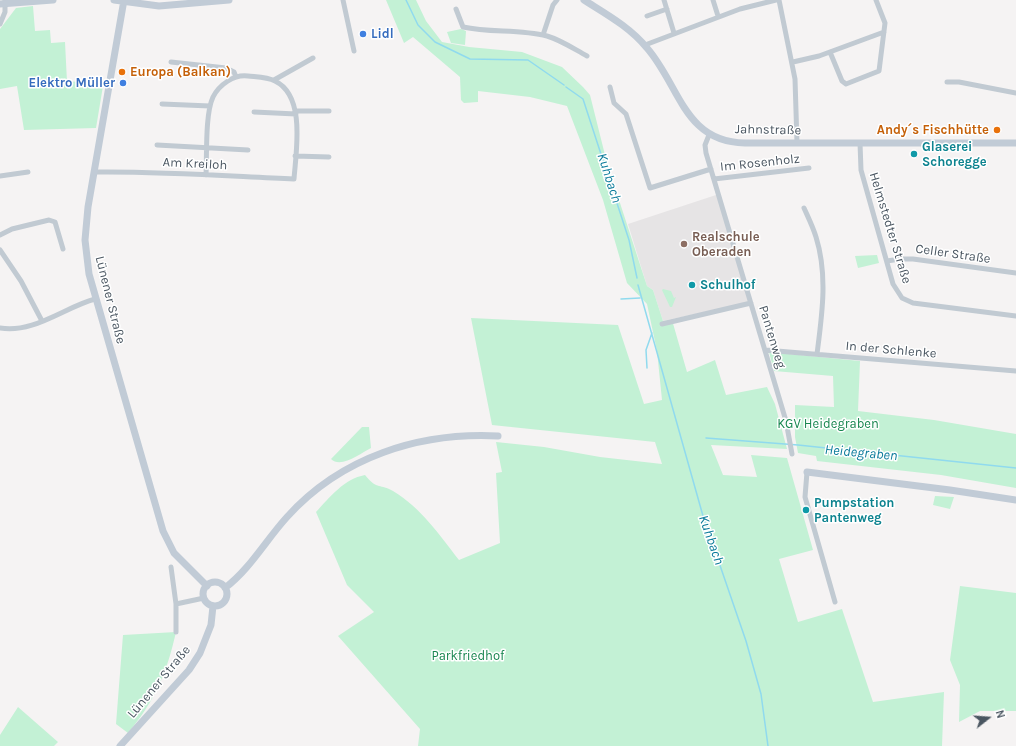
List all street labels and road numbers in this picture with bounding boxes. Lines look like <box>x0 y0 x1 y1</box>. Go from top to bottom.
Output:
street label: Jahnstraße <box>735 122 801 138</box>
street label: Im Rosenholz <box>719 151 801 175</box>
street label: Am Kreiloh <box>162 155 228 173</box>
street label: Helmstedter Straße <box>866 170 914 286</box>
street label: Celler Straße <box>914 241 992 267</box>
street label: Lünener Straße <box>92 254 128 346</box>
street label: Pantenweg <box>755 304 789 370</box>
street label: In der Schlenke <box>845 338 937 362</box>
street label: Lünener Straße <box>124 643 194 721</box>

